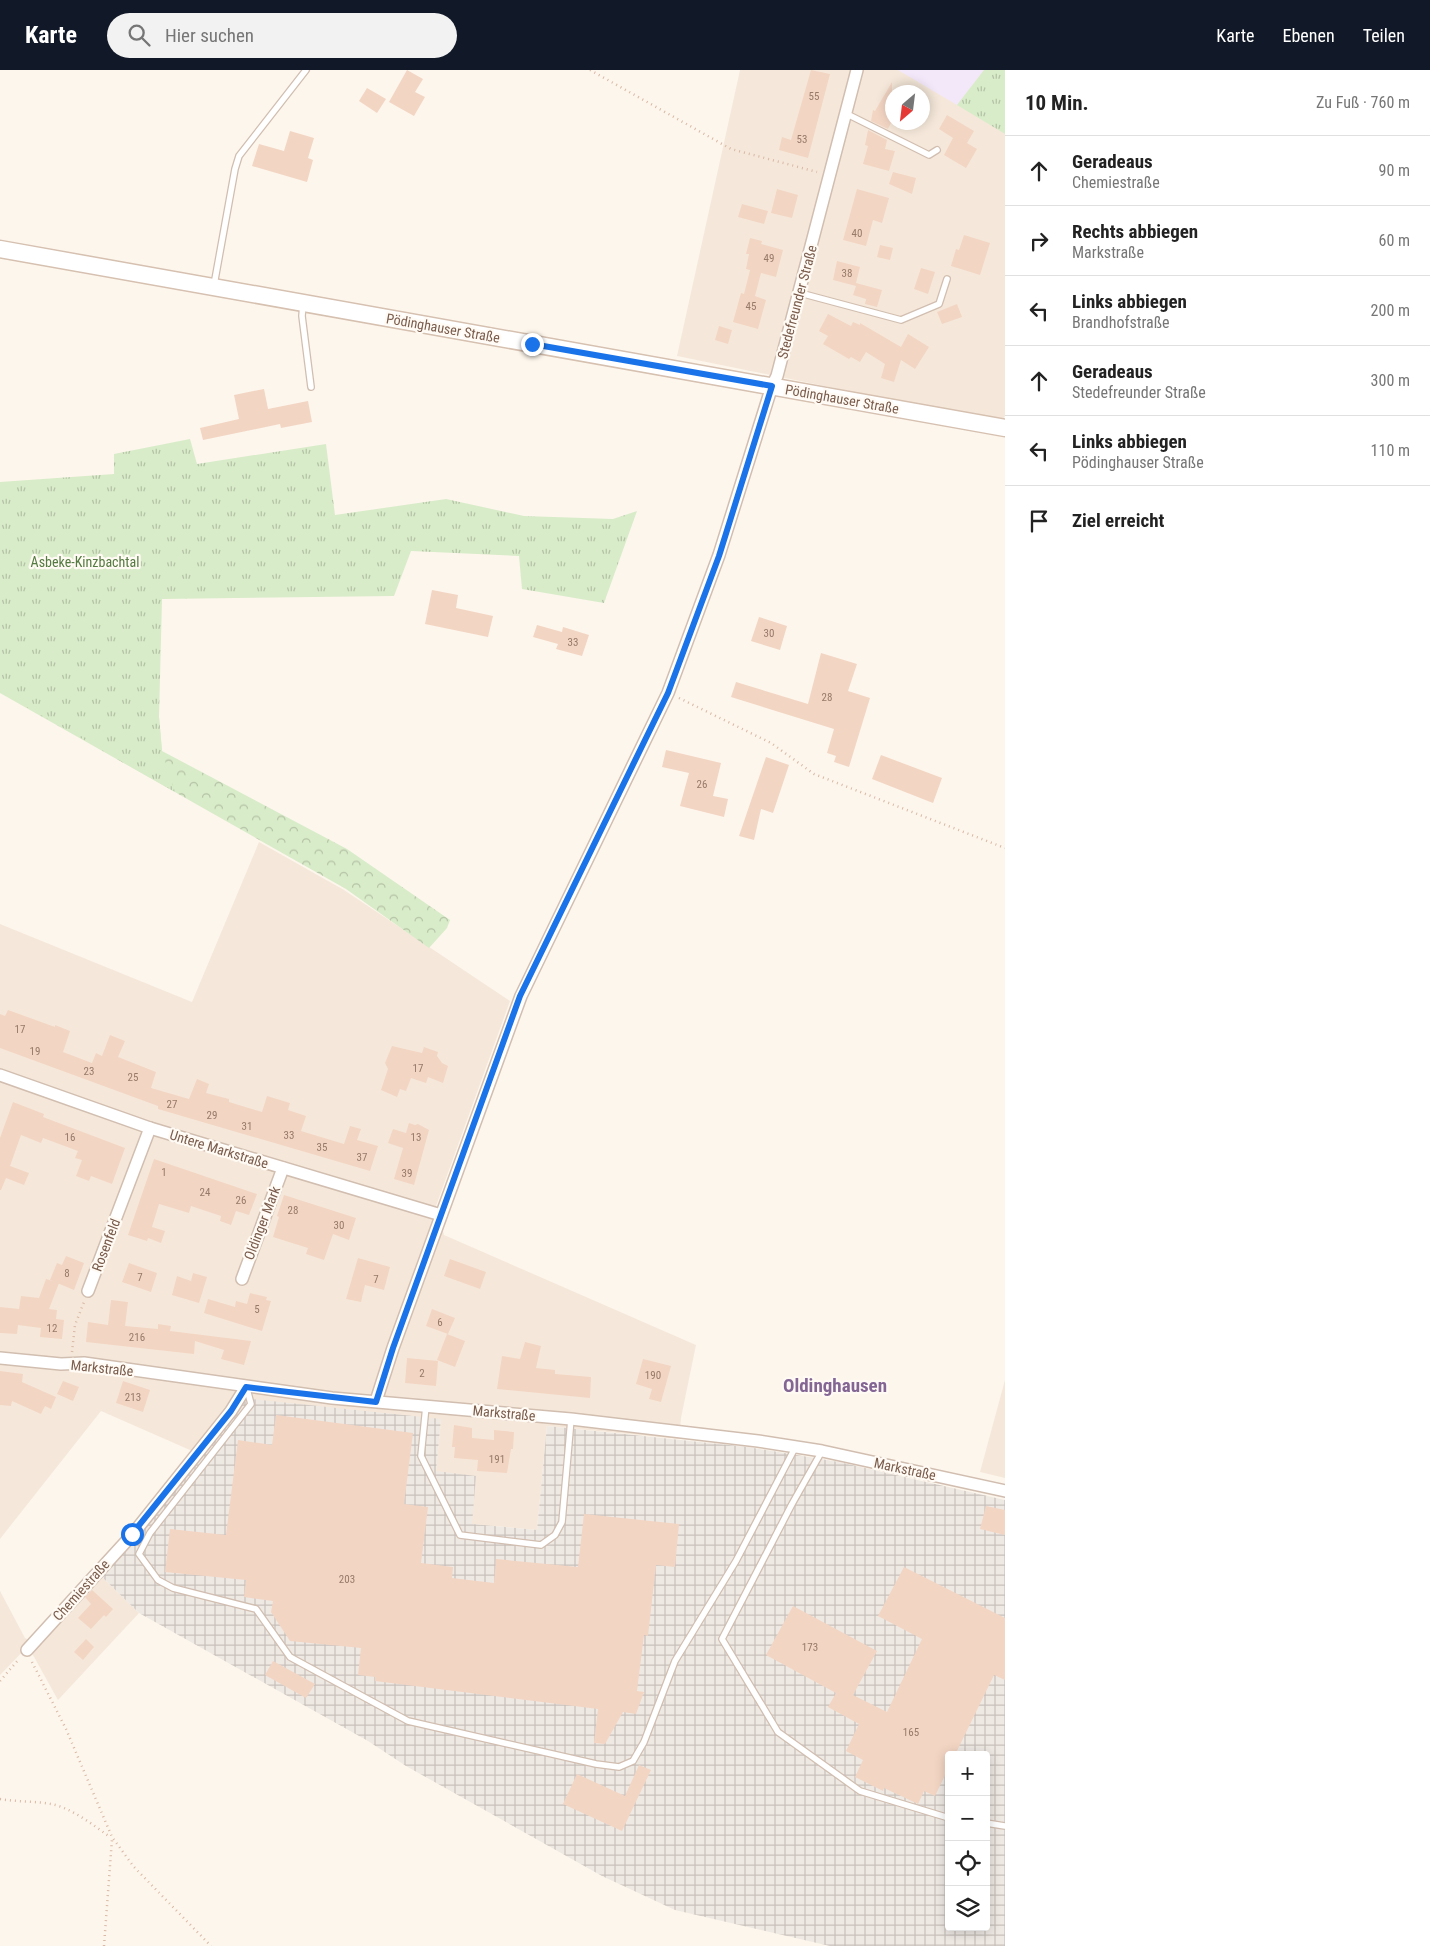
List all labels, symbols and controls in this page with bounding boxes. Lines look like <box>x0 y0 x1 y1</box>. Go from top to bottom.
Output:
search box <box>107 13 457 58</box>
text: Karte <box>25 21 77 49</box>
icon: search <box>125 21 153 49</box>
text: Hier suchen <box>165 24 254 47</box>
text: Karte <box>1216 25 1255 46</box>
text: Ebenen <box>1283 25 1335 46</box>
text: Teilen <box>1363 25 1405 46</box>
north arrow <box>885 85 930 130</box>
house number: 55 <box>809 90 819 103</box>
text: 10 Min. <box>1025 91 1089 115</box>
text: Zu Fuß · 760 m <box>1316 93 1410 112</box>
house number: 53 <box>797 133 807 146</box>
text: Geradeaus <box>1072 150 1153 173</box>
icon: ahead <box>1025 157 1053 185</box>
text: 90 m <box>1378 161 1410 180</box>
text: Chemiestraße <box>1072 173 1160 192</box>
text: Rechts abbiegen <box>1072 220 1198 243</box>
house number: 40 <box>852 227 862 240</box>
icon: right <box>1025 227 1053 255</box>
text: 60 m <box>1378 231 1410 250</box>
street label: Stedefreunder Straße <box>774 243 820 361</box>
text: Markstraße <box>1072 243 1144 262</box>
house number: 49 <box>764 252 774 265</box>
house number: 38 <box>842 267 852 280</box>
text: Links abbiegen <box>1072 290 1187 313</box>
icon: left <box>1025 297 1053 325</box>
house number: 45 <box>746 300 756 313</box>
text: 200 m <box>1371 301 1410 320</box>
street label: Pödinghauser Straße <box>385 310 502 346</box>
text: Brandhofstraße <box>1072 313 1170 332</box>
route end <box>521 333 544 356</box>
text: Geradeaus <box>1072 360 1153 383</box>
icon: ahead <box>1025 367 1053 395</box>
text: 300 m <box>1371 371 1410 390</box>
street label: Pödinghauser Straße <box>784 381 901 417</box>
text: Stedefreunder Straße <box>1072 383 1206 402</box>
text: Links abbiegen <box>1072 430 1187 453</box>
icon: left <box>1025 437 1053 465</box>
text: 110 m <box>1371 441 1410 460</box>
text: Pödinghauser Straße <box>1072 453 1204 472</box>
icon: arrive <box>1025 507 1053 535</box>
text: Ziel erreicht <box>1072 509 1164 532</box>
park label: Asbeke-Kinzbachtal <box>31 554 139 570</box>
house number: 30 <box>764 627 774 640</box>
house number: 33 <box>568 636 578 649</box>
house number: 28 <box>822 691 832 704</box>
house number: 26 <box>697 778 707 791</box>
house number: 17 <box>15 1023 25 1036</box>
house number: 19 <box>30 1045 40 1058</box>
house number: 17 <box>413 1062 423 1075</box>
house number: 23 <box>84 1065 94 1078</box>
house number: 25 <box>128 1071 138 1084</box>
house number: 27 <box>167 1098 177 1111</box>
house number: 29 <box>207 1109 217 1122</box>
house number: 31 <box>242 1120 252 1133</box>
street label: Untere Markstraße <box>168 1126 271 1172</box>
house number: 33 <box>284 1129 294 1142</box>
house number: 16 <box>65 1131 75 1144</box>
house number: 13 <box>411 1131 421 1144</box>
house number: 35 <box>317 1141 327 1154</box>
house number: 37 <box>357 1151 367 1164</box>
house number: 1 <box>161 1166 167 1179</box>
house number: 39 <box>402 1167 412 1180</box>
street label: Oldinger Mark <box>241 1183 284 1262</box>
house number: 24 <box>200 1186 211 1199</box>
house number: 26 <box>236 1194 246 1207</box>
house number: 28 <box>288 1204 298 1217</box>
street label: Rosenfeld <box>89 1216 123 1274</box>
house number: 30 <box>334 1219 344 1232</box>
house number: 8 <box>64 1267 70 1280</box>
house number: 7 <box>137 1271 143 1284</box>
house number: 7 <box>373 1273 379 1286</box>
house number: 5 <box>254 1303 260 1316</box>
house number: 6 <box>437 1316 443 1329</box>
house number: 12 <box>47 1322 57 1335</box>
house number: 216 <box>129 1331 145 1344</box>
street label: Markstraße <box>70 1357 135 1379</box>
house number: 2 <box>419 1367 425 1380</box>
house number: 190 <box>645 1369 661 1382</box>
district label: Oldinghausen <box>783 1374 887 1397</box>
house number: 213 <box>125 1391 141 1404</box>
street label: Markstraße <box>472 1402 536 1424</box>
house number: 191 <box>489 1453 505 1466</box>
street label: Markstraße <box>873 1455 938 1483</box>
route start <box>121 1523 144 1546</box>
street label: Chemiestraße <box>49 1556 113 1624</box>
house number: 203 <box>339 1573 355 1586</box>
house number: 173 <box>802 1641 818 1654</box>
house number: 165 <box>903 1726 919 1739</box>
map controls <box>945 1751 990 1931</box>
button: + <box>945 1751 990 1796</box>
button: − <box>945 1796 990 1841</box>
button: locate <box>945 1841 990 1886</box>
button: layers <box>945 1886 990 1931</box>

